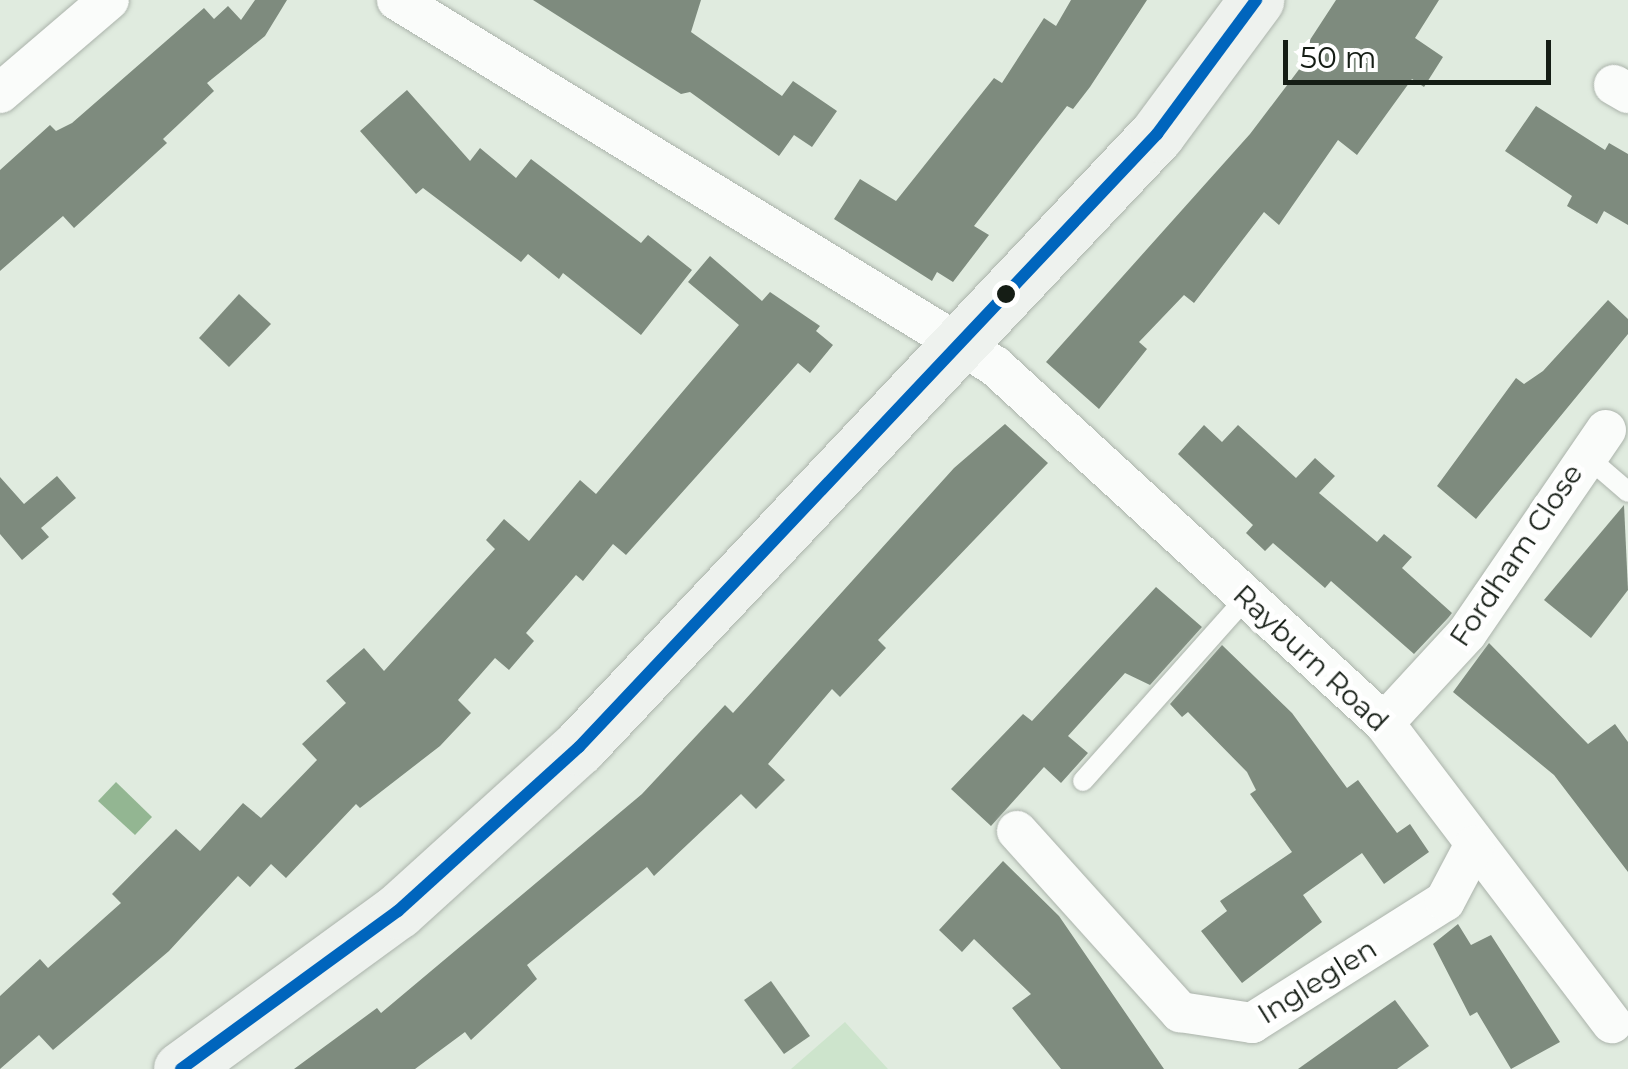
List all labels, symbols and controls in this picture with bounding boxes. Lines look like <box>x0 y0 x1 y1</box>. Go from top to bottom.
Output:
scale bar <box>1288 20 1556 82</box>
text: 50 m <box>1300 39 1377 76</box>
unlabelled marker <box>996 284 1016 304</box>
street label: Fordham Close <box>1443 457 1589 653</box>
street label: Rayburn Road <box>1227 578 1395 738</box>
street label: Ingleglen <box>1251 931 1383 1031</box>

